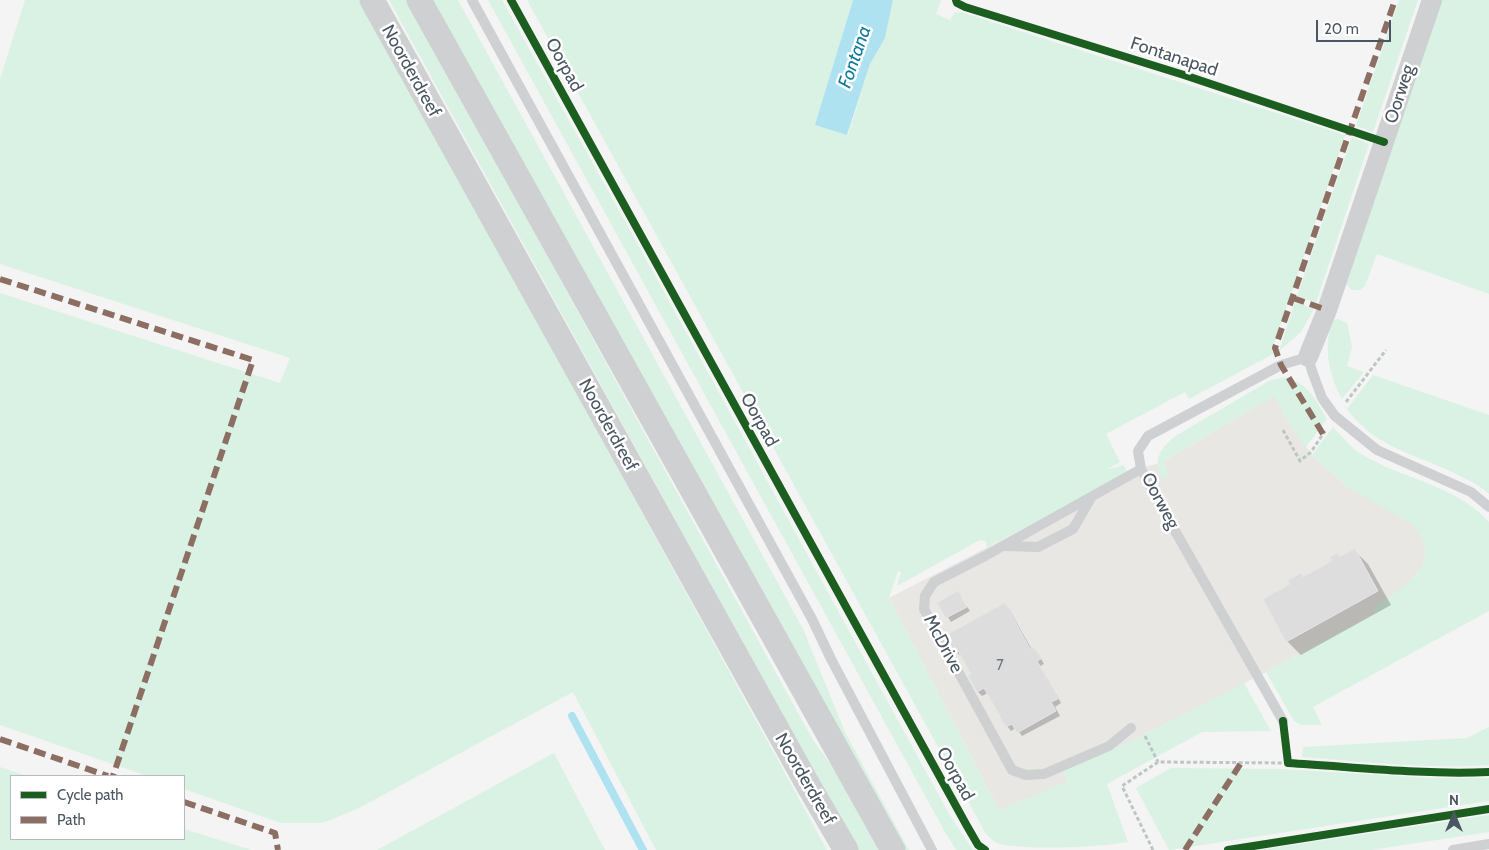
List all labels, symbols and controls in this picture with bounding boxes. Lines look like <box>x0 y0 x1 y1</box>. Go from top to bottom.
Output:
scale bar <box>1319 10 1394 42</box>
text: 20 m <box>1324 20 1359 38</box>
street label: Noorderdreef <box>377 21 445 121</box>
water label: Fontana <box>834 23 876 91</box>
street label: Fontanapad <box>1128 33 1220 81</box>
street label: Oorpad <box>540 34 588 96</box>
street label: Oorweg <box>1380 62 1420 126</box>
street label: Noorderdreef <box>574 375 642 475</box>
street label: Oorpad <box>735 389 783 451</box>
street label: Oorweg <box>1136 469 1184 533</box>
street label: McDrive <box>919 611 967 677</box>
house number: 7 <box>996 657 1004 675</box>
street label: Noorderdreef <box>770 729 840 829</box>
street label: Oorpad <box>931 743 979 805</box>
legend <box>10 775 185 840</box>
text: Cycle path <box>57 786 123 804</box>
north arrow <box>1429 790 1479 840</box>
text: N <box>1449 791 1459 809</box>
text: Path <box>57 811 86 829</box>

